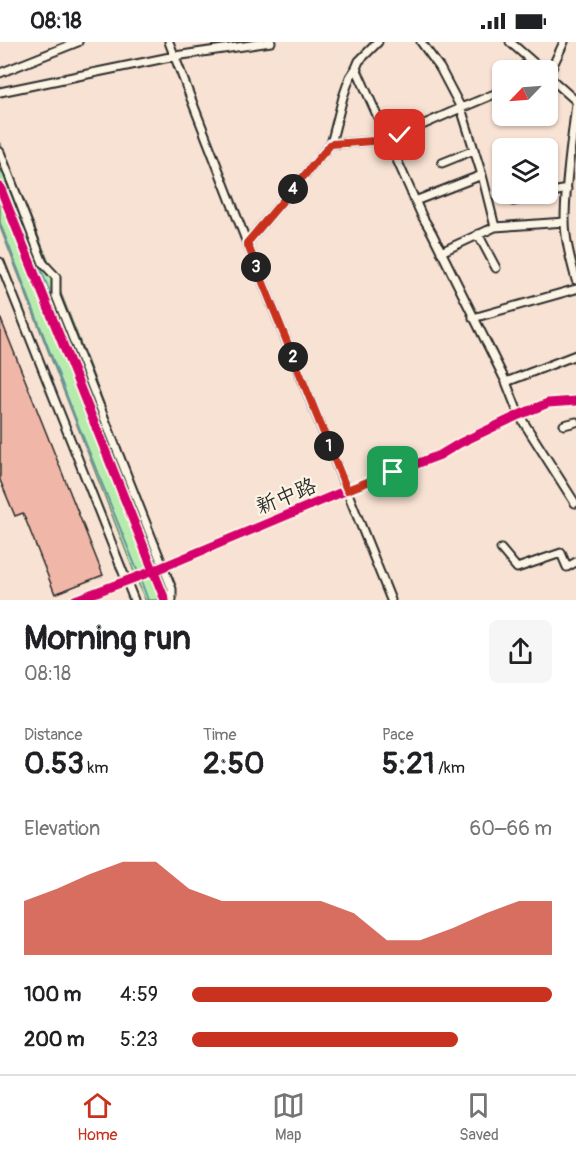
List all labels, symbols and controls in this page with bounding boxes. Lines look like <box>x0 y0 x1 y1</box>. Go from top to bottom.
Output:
text: 08:18 <box>30 7 82 35</box>
north arrow <box>492 60 558 126</box>
map controls <box>492 60 558 204</box>
pin <box>374 109 425 160</box>
icon: check <box>383 118 416 151</box>
button: layers <box>492 138 558 204</box>
pin: 4 <box>278 174 308 204</box>
text: 4 <box>288 179 298 199</box>
pin: 3 <box>241 252 271 282</box>
text: 3 <box>252 257 260 277</box>
pin: 2 <box>278 342 308 372</box>
text: 2 <box>289 347 297 367</box>
pin: 1 <box>314 431 344 461</box>
text: 1 <box>326 436 332 456</box>
pin <box>367 446 418 497</box>
icon: arrive <box>376 455 409 488</box>
street label: 新中路 <box>252 472 320 521</box>
text: Morning run <box>24 618 191 659</box>
button: share <box>489 620 552 683</box>
text: 08:18 <box>24 661 71 686</box>
text: Distance <box>24 725 83 745</box>
text: Time <box>203 725 236 745</box>
text: Pace <box>382 725 414 745</box>
text: 0.53 <box>24 745 84 782</box>
text: 2:50 <box>203 745 265 782</box>
text: 5:21 <box>382 745 435 782</box>
text: km <box>84 758 108 778</box>
text: /km <box>435 758 465 778</box>
text: Elevation <box>24 816 100 841</box>
text: 60–66 m <box>470 816 552 841</box>
text: 100 m <box>24 982 81 1007</box>
text: 4:59 <box>120 982 158 1007</box>
text: 200 m <box>24 1027 85 1052</box>
text: 5:23 <box>120 1027 158 1052</box>
tab: Home <box>77 1089 118 1145</box>
tab: Map <box>272 1089 305 1145</box>
tab: Saved <box>459 1089 499 1145</box>

